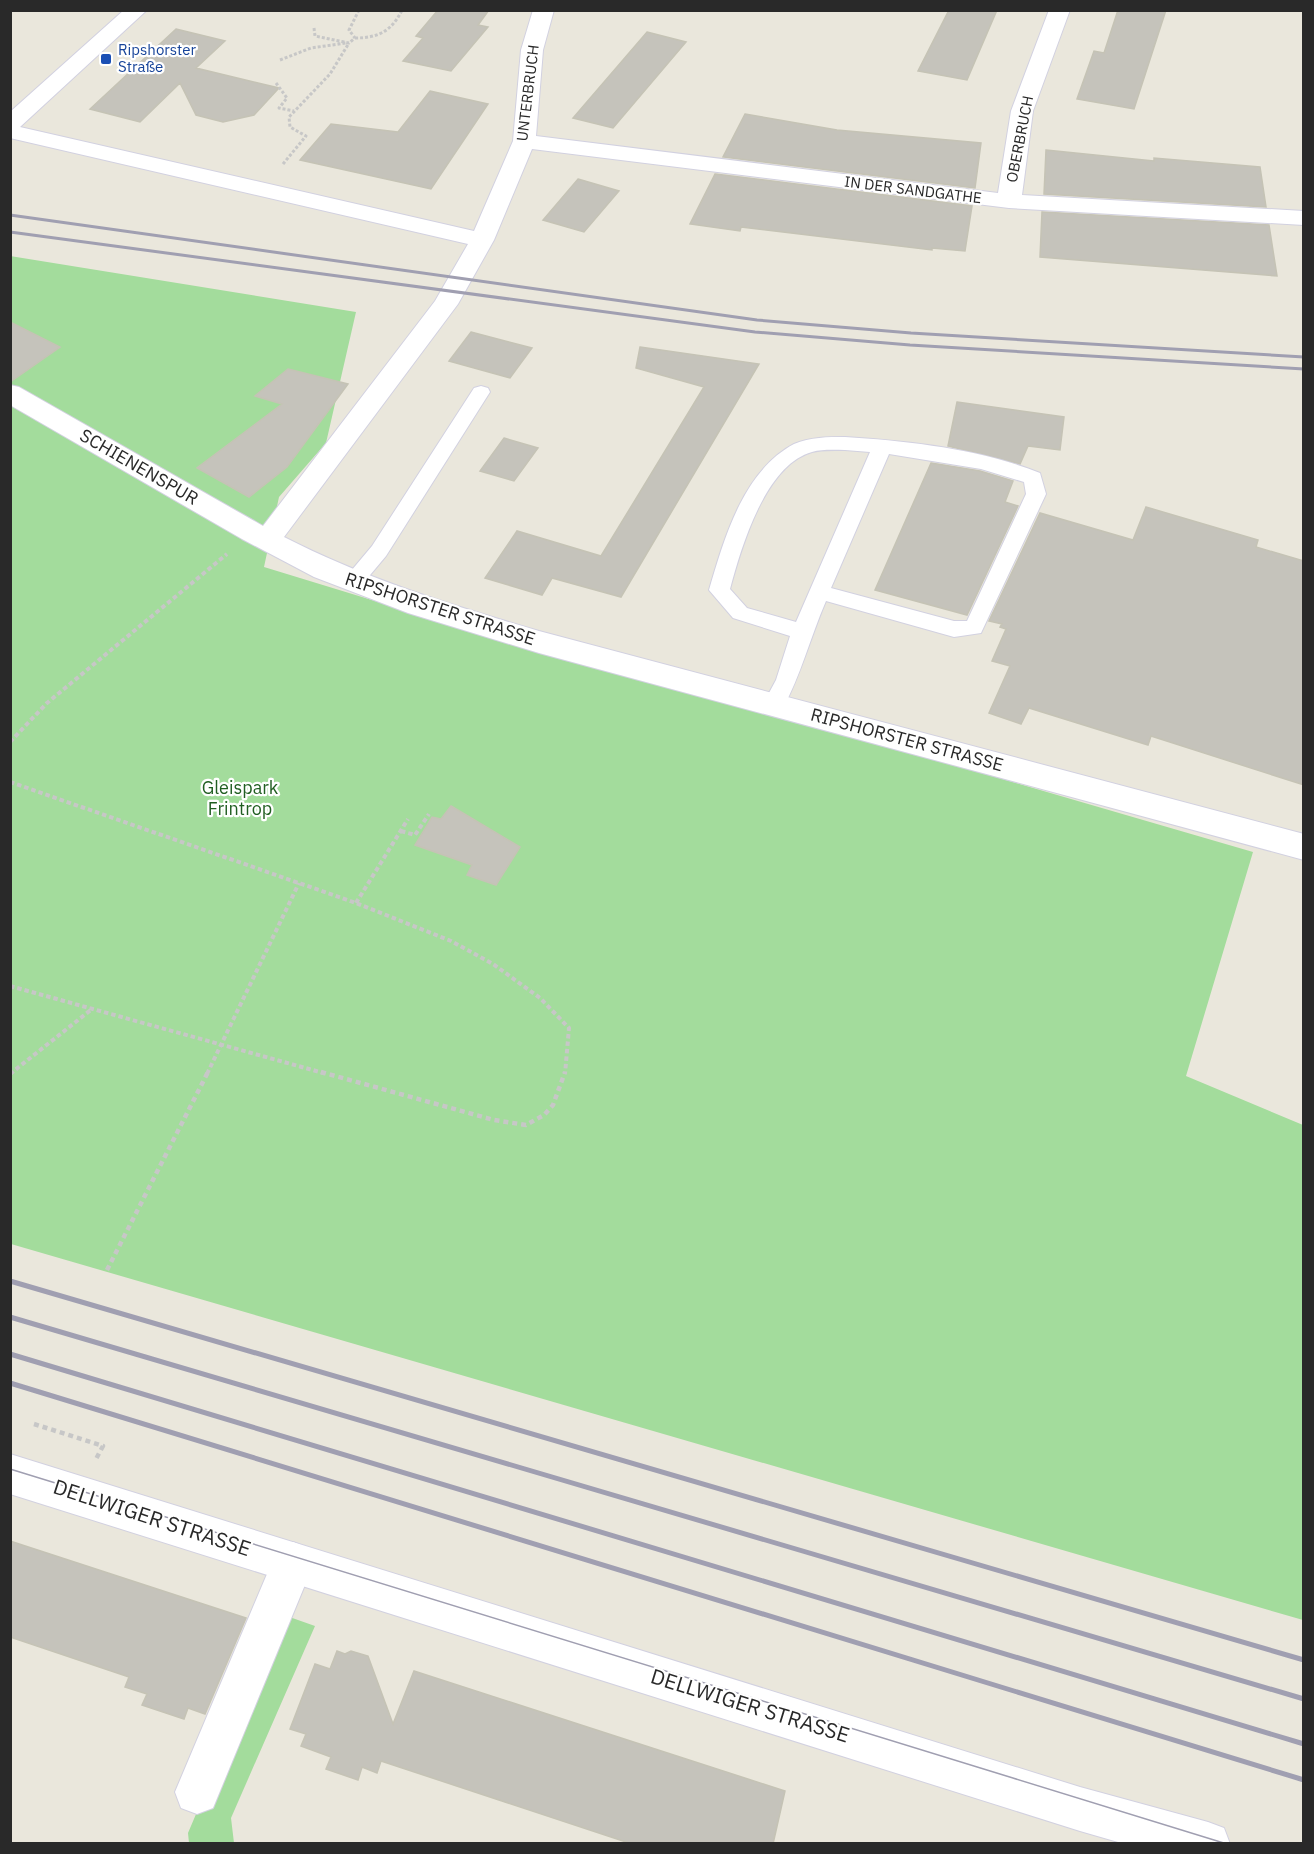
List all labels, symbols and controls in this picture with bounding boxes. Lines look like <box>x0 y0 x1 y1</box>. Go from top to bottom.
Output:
place label: Ripshorster Straße <box>118 40 196 76</box>
street label: UNTERBRUCH <box>512 44 543 142</box>
marker: Ripshorster Straße <box>99 52 113 66</box>
street label: OBERBRUCH <box>1002 94 1037 184</box>
street label: IN DER SANDGATHE <box>843 172 983 207</box>
street label: SCHIENENSPUR <box>76 423 203 510</box>
street label: RIPSHORSTER STRASSE <box>342 567 538 650</box>
street label: RIPSHORSTER STRASSE <box>808 703 1006 776</box>
park label: Gleispark Frintrop <box>202 776 279 820</box>
street label: DELLWIGER STRASSE <box>50 1472 255 1562</box>
street label: DELLWIGER STRASSE <box>647 1661 853 1749</box>

